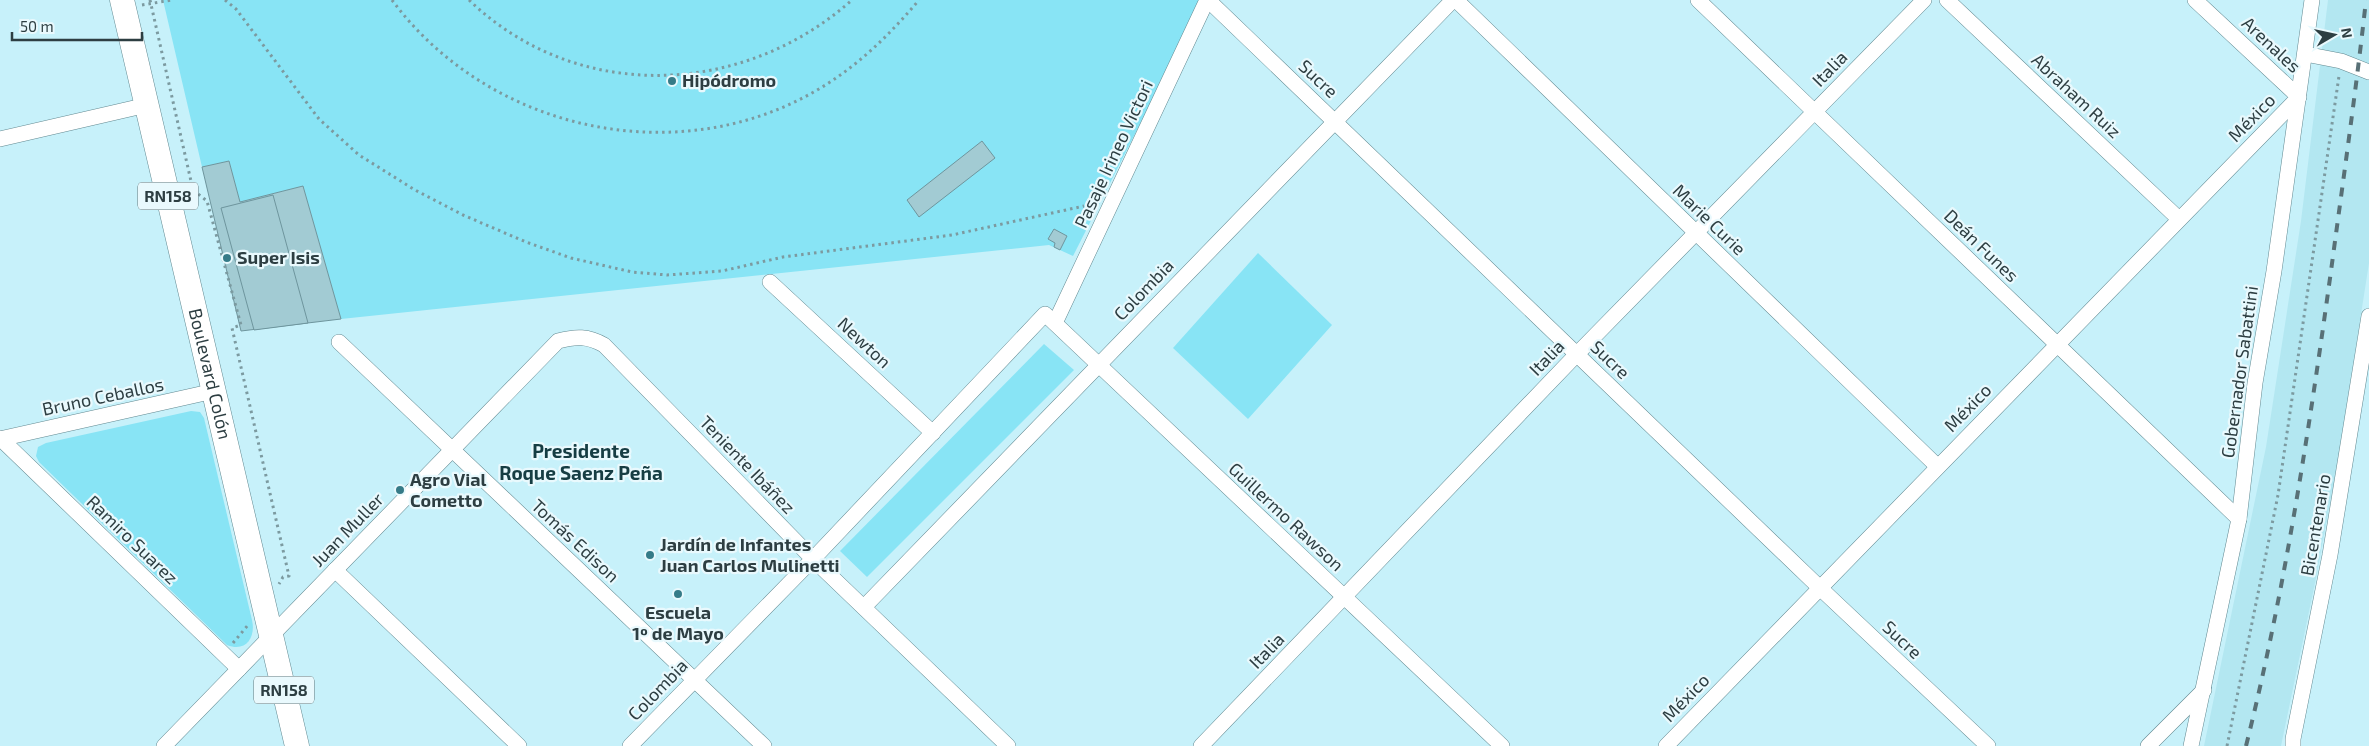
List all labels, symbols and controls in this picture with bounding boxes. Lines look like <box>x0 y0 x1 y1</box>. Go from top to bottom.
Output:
scale bar <box>12 10 142 42</box>
north arrow <box>2309 10 2359 60</box>
street label: Arenales <box>2238 12 2306 77</box>
text: 50 m <box>20 17 54 35</box>
text: N <box>2338 27 2357 39</box>
street label: Italia <box>1807 46 1851 91</box>
street label: Abraham Ruiz <box>2028 48 2126 142</box>
street label: Sucre <box>1294 55 1343 102</box>
place label: Hipódromo <box>682 69 776 91</box>
marker: Hipódromo <box>666 75 678 87</box>
street label: Pasaje Irineo Victori <box>1069 76 1157 231</box>
street label: México <box>2223 89 2279 146</box>
street label: Marie Curie <box>1669 179 1751 259</box>
road number: RN158 <box>138 182 198 210</box>
street label: Deán Funes <box>1940 204 2023 286</box>
place label: Super Isis <box>237 246 320 268</box>
marker: Super Isis <box>221 252 233 264</box>
street label: Colombia <box>1109 254 1178 324</box>
street label: Gobernador Sabattini <box>2216 284 2262 459</box>
street label: Boulevard Colón <box>185 306 237 441</box>
street label: Newton <box>834 312 896 372</box>
street label: Italia <box>1524 335 1568 380</box>
street label: Sucre <box>1587 335 1635 383</box>
street label: Bruno Ceballos <box>40 372 165 420</box>
street label: México <box>1939 379 1995 436</box>
street label: Teniente Ibáñez <box>695 411 800 518</box>
district label: Presidente Roque Saenz Peña <box>499 439 663 484</box>
street label: Guillermo Rawson <box>1225 457 1349 575</box>
place label: Agro Vial Cometto <box>410 468 487 511</box>
street label: Bicentenario <box>2295 472 2335 578</box>
marker: Agro Vial Cometto <box>394 484 406 496</box>
street label: Juan Muller <box>307 488 388 571</box>
street label: Ramiro Suarez <box>82 490 183 588</box>
street label: Tomás Edison <box>527 494 624 587</box>
place label: Jardín de Infantes Juan Carlos Mulinetti <box>660 533 840 576</box>
marker: Jardín de Infantes Juan Carlos Mulinetti <box>644 549 656 561</box>
marker: Escuela 1º de Mayo <box>672 588 684 600</box>
place label: Escuela 1º de Mayo <box>632 601 724 644</box>
street label: Sucre <box>1878 616 1927 663</box>
street label: Italia <box>1244 628 1288 673</box>
street label: Colombia <box>623 654 692 724</box>
street label: México <box>1657 669 1713 726</box>
road number: RN158 <box>254 676 314 704</box>

